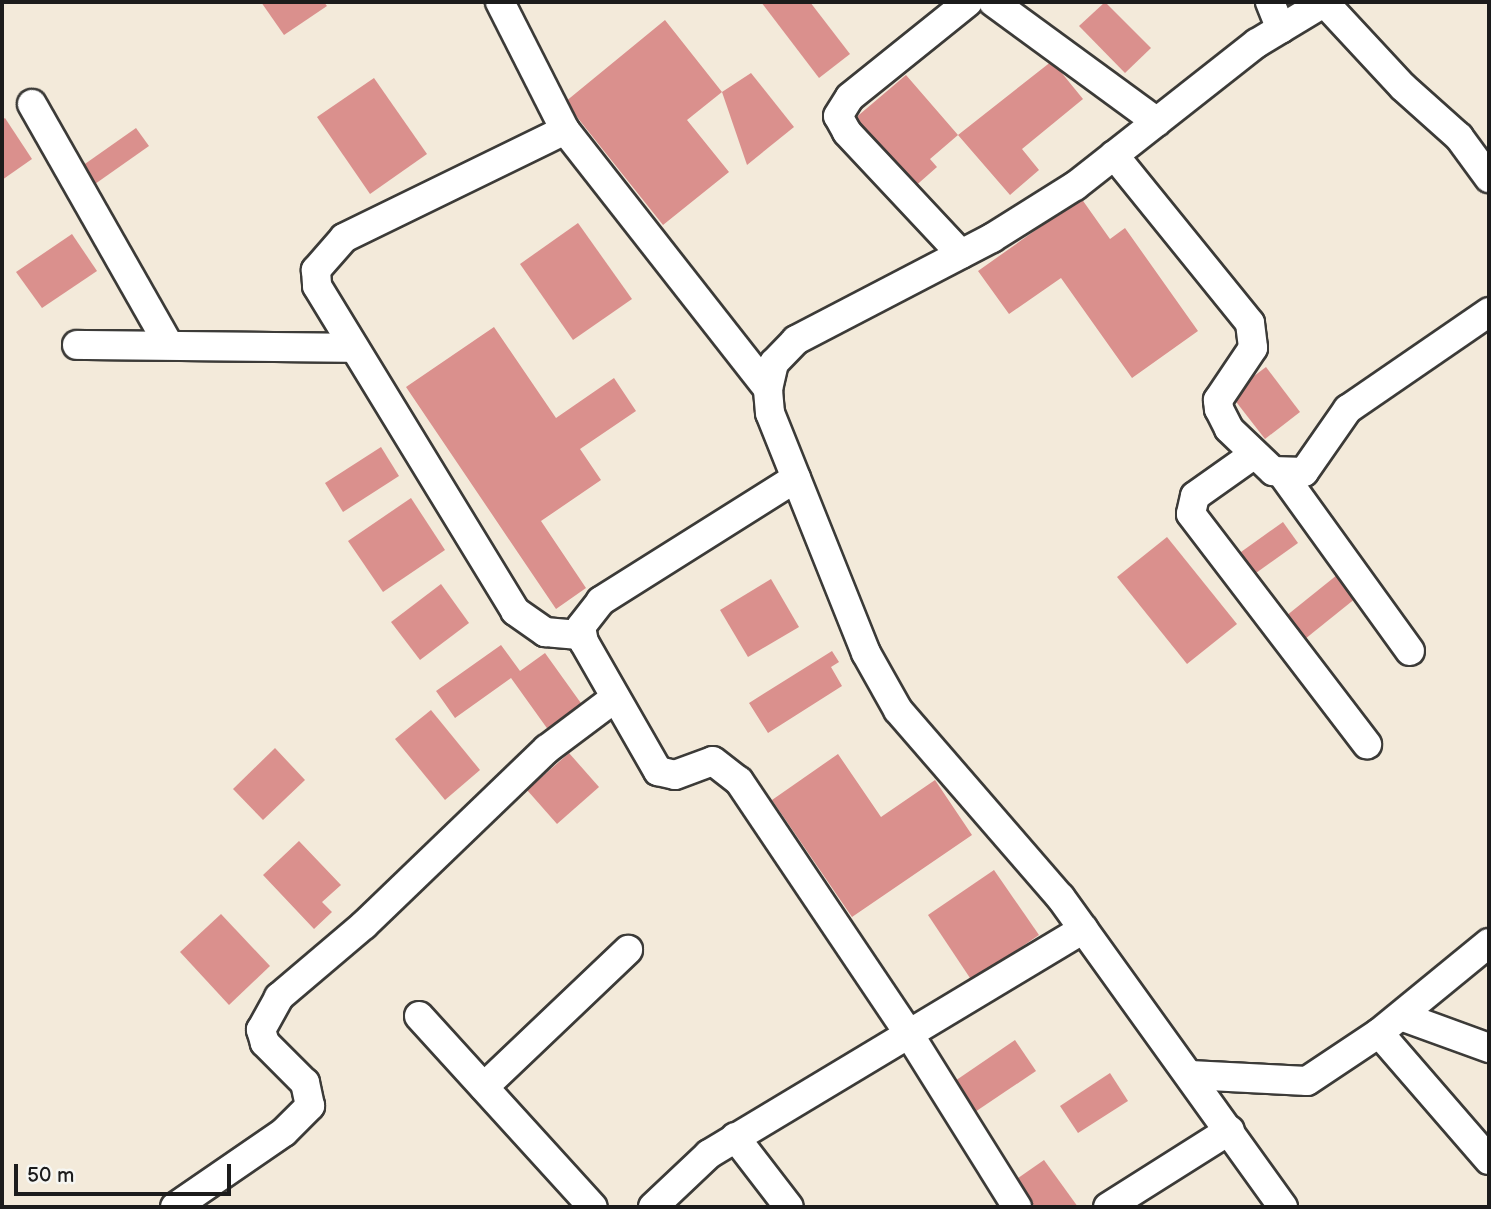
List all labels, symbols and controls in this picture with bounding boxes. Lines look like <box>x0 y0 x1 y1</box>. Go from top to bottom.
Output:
scale bar <box>18 1150 234 1194</box>
text: 50 m <box>27 1163 74 1188</box>

